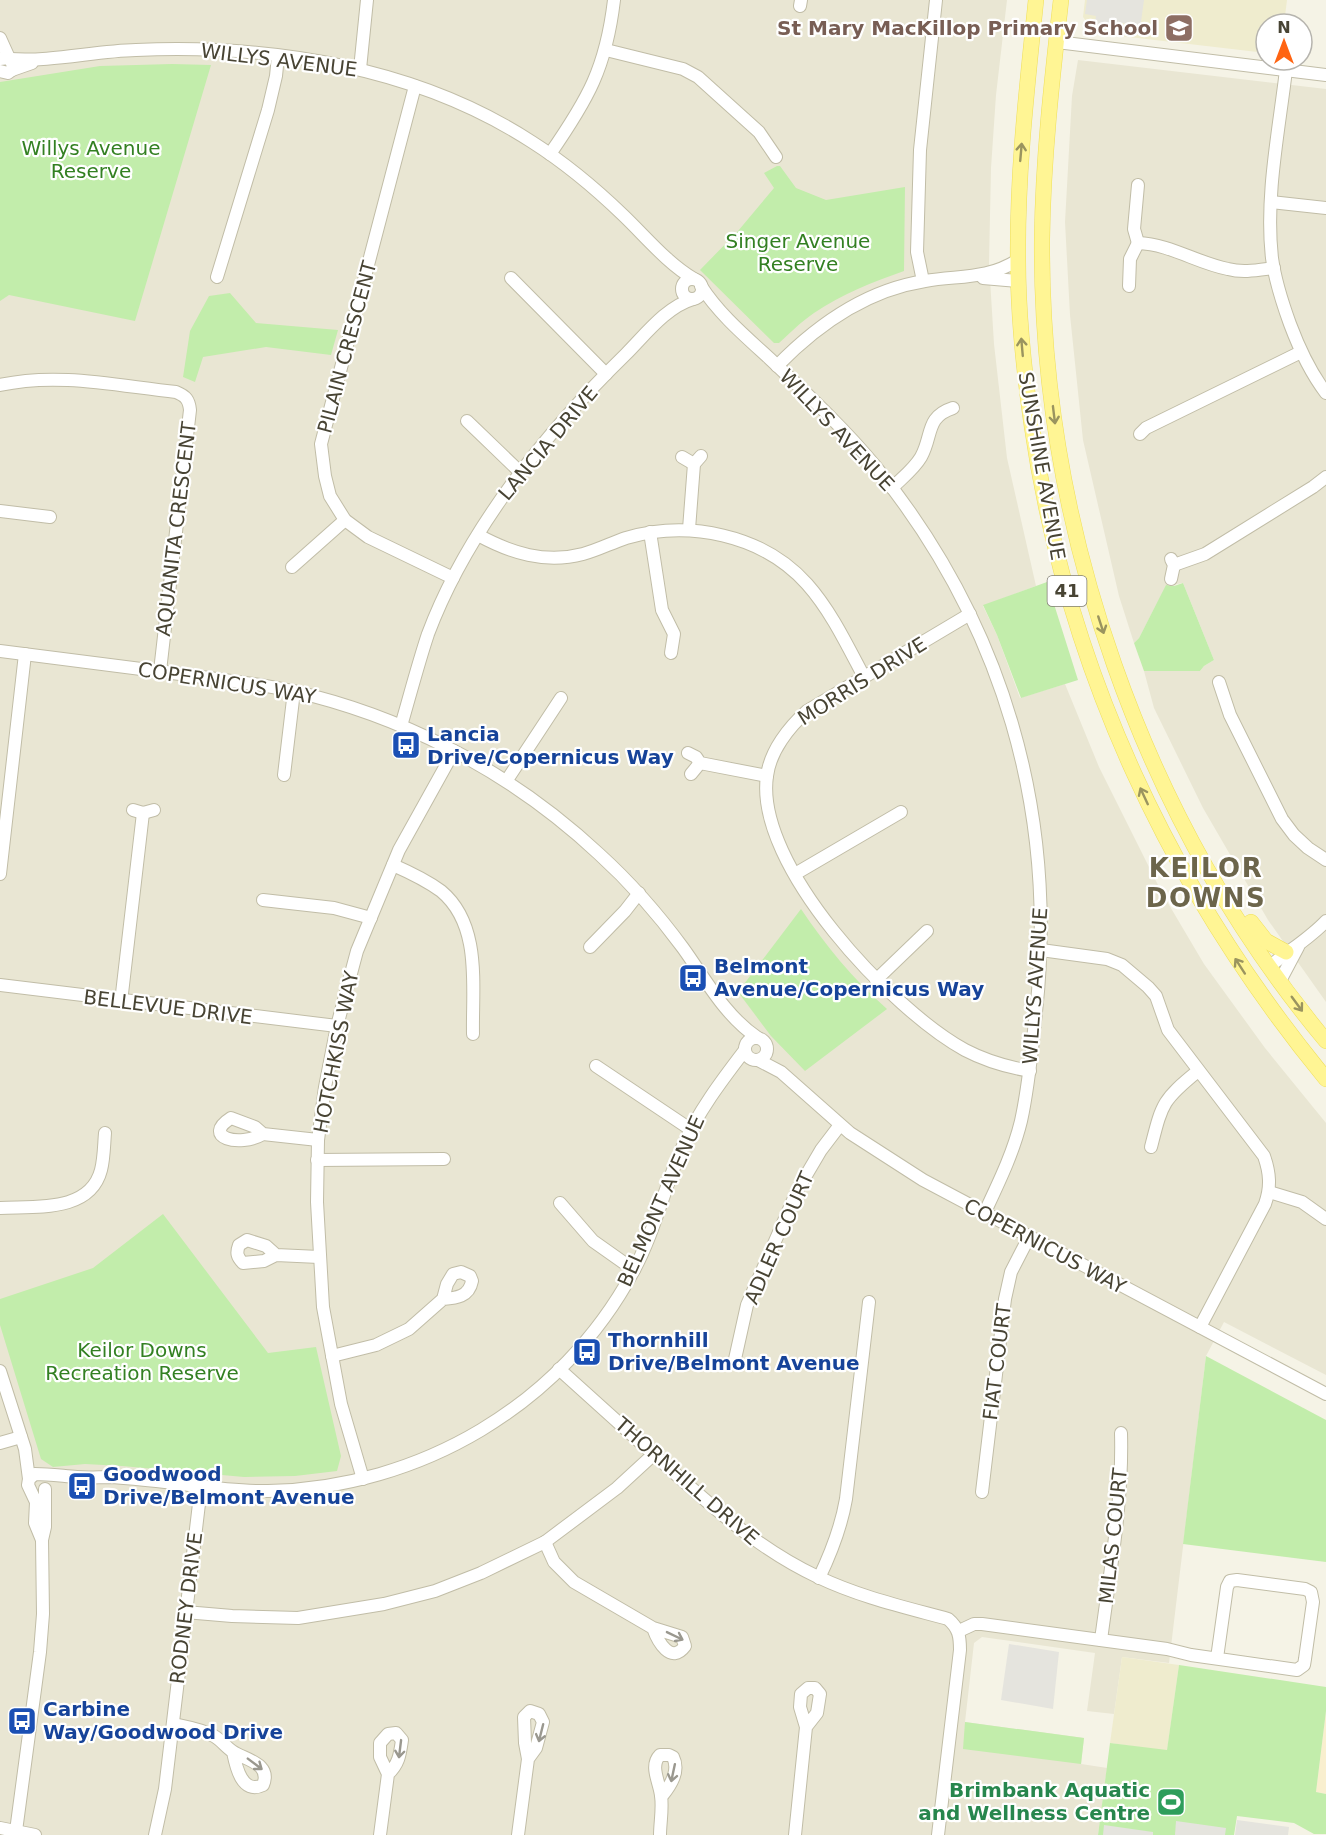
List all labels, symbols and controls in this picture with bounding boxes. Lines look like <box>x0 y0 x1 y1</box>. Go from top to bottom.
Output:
school or university icon: St Mary MacKillop Primary School <box>1163 12 1195 44</box>
north arrow <box>1254 12 1314 72</box>
place label: St Mary MacKillop Primary School <box>777 16 1158 40</box>
text: N <box>1277 18 1291 37</box>
street label: WILLYS AVENUE <box>199 38 359 82</box>
park label: Willys Avenue Reserve <box>22 136 160 183</box>
one-way arrow <box>1016 143 1027 163</box>
park label: Singer Avenue Reserve <box>726 229 870 276</box>
street label: PILAIN CRESCENT <box>312 257 382 436</box>
one-way arrow <box>1016 338 1027 358</box>
street label: WILLYS AVENUE <box>775 364 899 496</box>
street label: SUNSHINE AVENUE <box>1014 370 1070 562</box>
street label: LANCIA DRIVE <box>493 381 603 505</box>
one-way arrow <box>1048 404 1059 424</box>
street label: AQUANITA CRESCENT <box>151 420 201 638</box>
road number: 41 <box>1048 576 1086 606</box>
one-way arrow <box>1097 615 1108 634</box>
street label: MORRIS DRIVE <box>793 632 931 730</box>
street label: COPERNICUS WAY <box>136 657 318 709</box>
place label: Lancia Drive/Copernicus Way <box>427 722 674 769</box>
bus stop icon: Lancia Drive/Copernicus Way <box>390 729 422 761</box>
one-way arrow <box>1137 788 1149 806</box>
district label: KEILOR DOWNS <box>1146 853 1266 913</box>
street label: WILLYS AVENUE <box>1018 907 1052 1065</box>
place label: Belmont Avenue/Copernicus Way <box>714 954 984 1001</box>
one-way arrow <box>1234 958 1246 975</box>
bus stop icon: Belmont Avenue/Copernicus Way <box>677 962 709 994</box>
street label: HOTCHKISS WAY <box>309 968 364 1135</box>
street label: BELLEVUE DRIVE <box>82 985 254 1029</box>
one-way arrow <box>1291 996 1303 1012</box>
street label: BELMONT AVENUE <box>612 1112 710 1290</box>
street label: ADLER COURT <box>739 1167 819 1308</box>
street label: COPERNICUS WAY <box>960 1193 1131 1299</box>
street label: FIAT COURT <box>978 1302 1016 1422</box>
place label: Thornhill Drive/Belmont Avenue <box>608 1328 860 1375</box>
bus stop icon: Thornhill Drive/Belmont Avenue <box>571 1336 603 1368</box>
park label: Keilor Downs Recreation Reserve <box>45 1338 239 1385</box>
street label: THORNHILL DRIVE <box>609 1411 764 1550</box>
place label: Goodwood Drive/Belmont Avenue <box>103 1462 355 1509</box>
street label: MILAS COURT <box>1094 1466 1132 1605</box>
bus stop icon: Goodwood Drive/Belmont Avenue <box>66 1470 98 1502</box>
street label: RODNEY DRIVE <box>165 1531 207 1685</box>
one-way arrow <box>666 1630 684 1642</box>
place label: Carbine Way/Goodwood Drive <box>43 1697 283 1744</box>
bus stop icon: Carbine Way/Goodwood Drive <box>6 1705 38 1737</box>
one-way arrow <box>534 1723 546 1742</box>
one-way arrow <box>394 1739 405 1758</box>
one-way arrow <box>247 1757 263 1770</box>
one-way arrow <box>667 1764 679 1783</box>
place label: Brimbank Aquatic and Wellness Centre <box>918 1778 1150 1825</box>
sports icon: Brimbank Aquatic and Wellness Centre <box>1155 1786 1187 1818</box>

